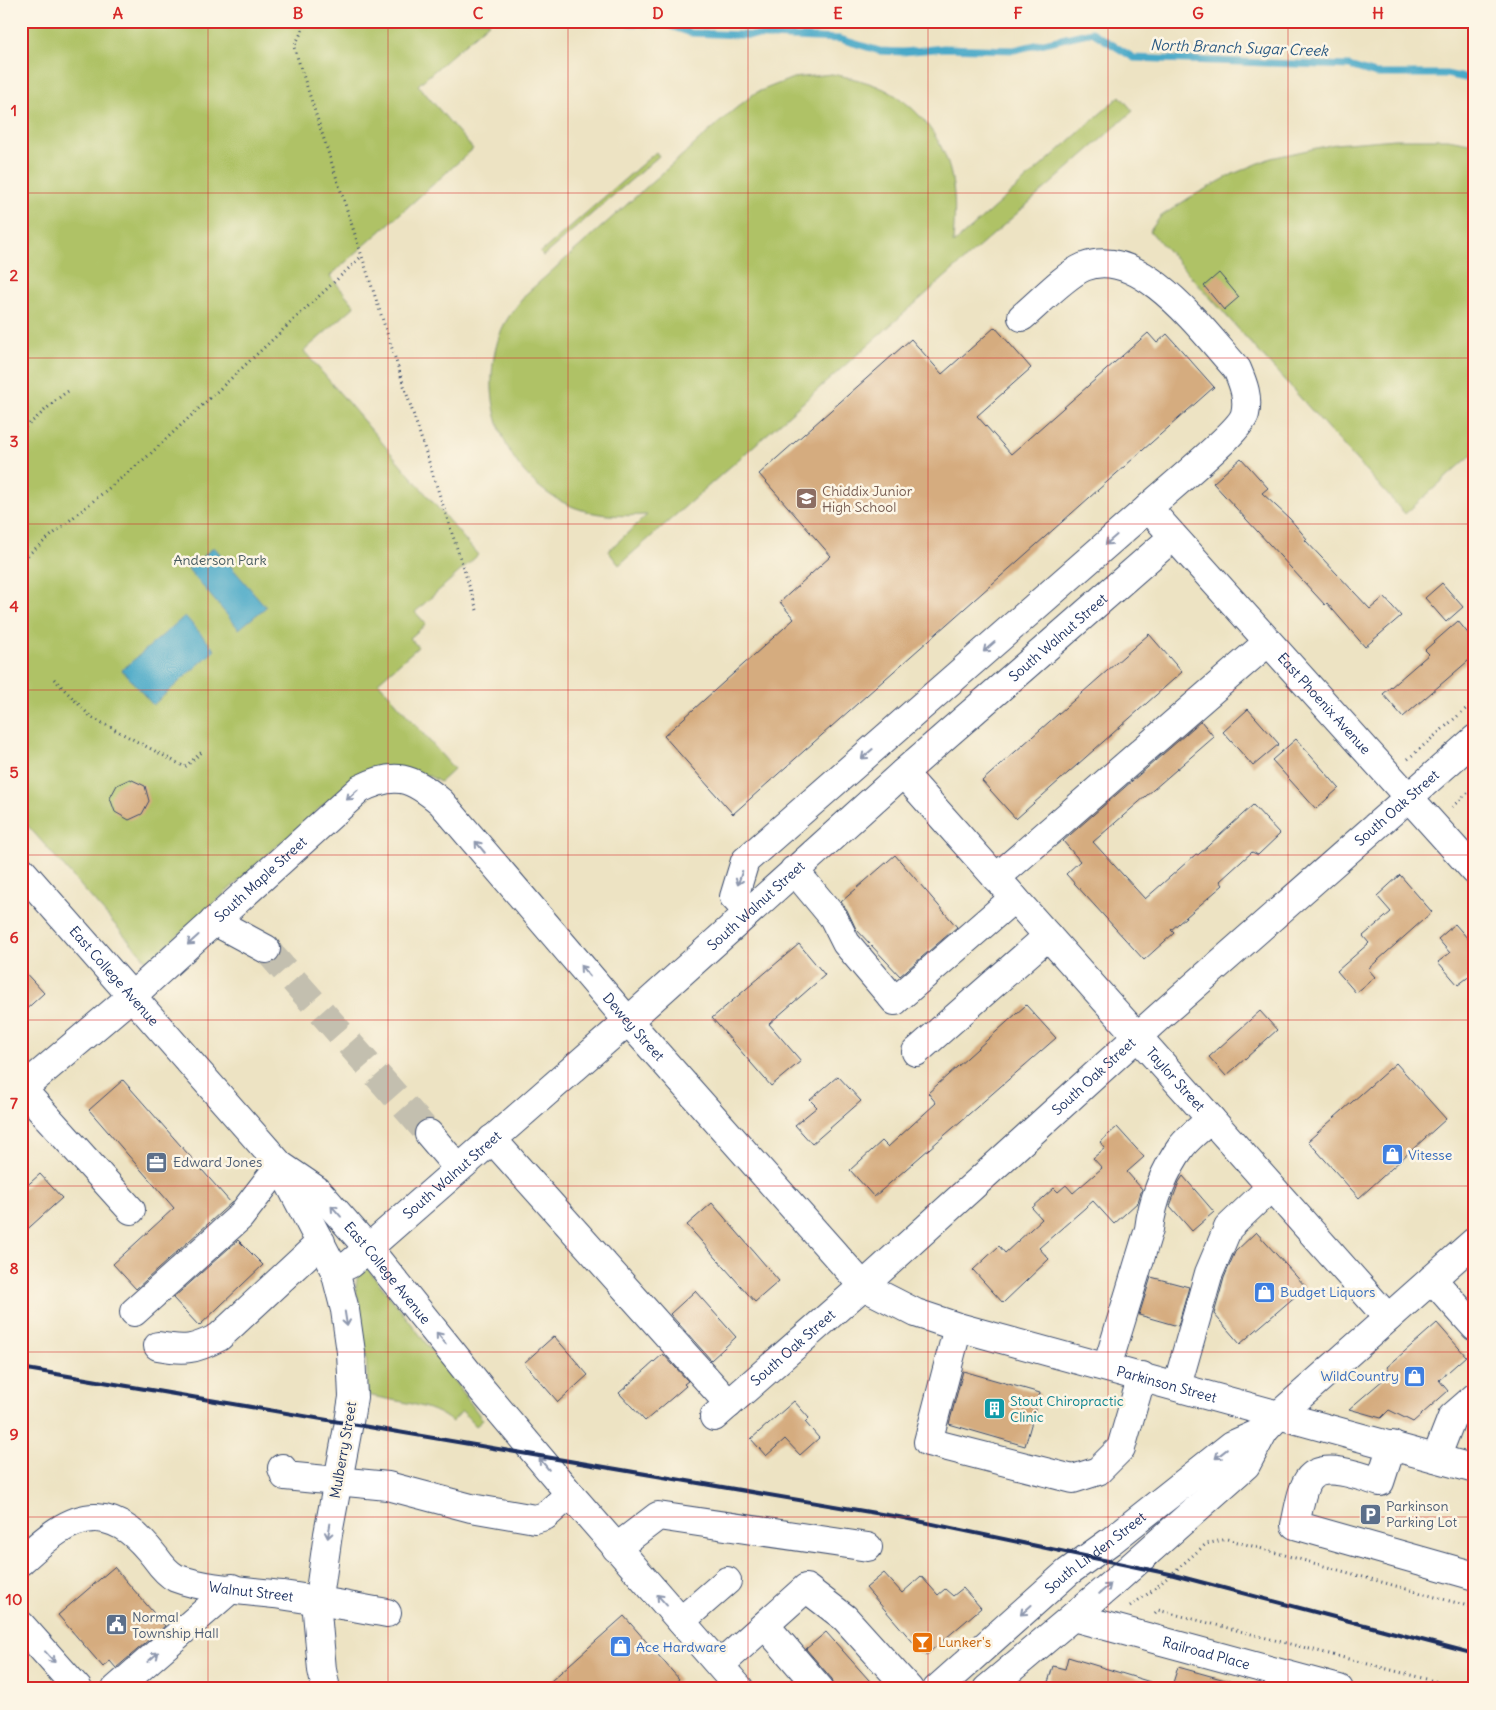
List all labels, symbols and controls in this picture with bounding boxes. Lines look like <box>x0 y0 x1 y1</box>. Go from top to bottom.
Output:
text: A <box>113 3 123 23</box>
text: B <box>293 3 304 23</box>
text: C <box>473 3 484 23</box>
text: D <box>652 3 664 23</box>
text: E <box>833 3 843 23</box>
text: F <box>1013 3 1023 23</box>
text: G <box>1192 3 1204 23</box>
text: H <box>1372 3 1384 23</box>
water label: North Branch Sugar Creek <box>1150 35 1330 60</box>
text: 1 <box>11 100 17 120</box>
text: 2 <box>10 265 19 285</box>
text: 3 <box>9 431 19 451</box>
place label: Chiddix Junior High School <box>822 482 913 516</box>
school or university icon: Chiddix Junior High School <box>794 487 818 511</box>
one-way arrow <box>1105 534 1118 546</box>
park label: Anderson Park <box>173 551 267 569</box>
street label: South Walnut Street <box>1005 589 1111 685</box>
text: 4 <box>9 596 19 616</box>
one-way arrow <box>983 641 996 653</box>
street label: East Phoenix Avenue <box>1274 649 1375 758</box>
one-way arrow <box>861 749 874 760</box>
text: 5 <box>9 762 19 782</box>
street label: South Oak Street <box>1351 766 1443 850</box>
one-way arrow <box>346 789 359 801</box>
street label: South Maple Street <box>211 833 311 926</box>
one-way arrow <box>474 841 485 854</box>
street label: South Walnut Street <box>703 857 809 954</box>
one-way arrow <box>735 870 744 886</box>
street label: East College Avenue <box>65 922 163 1030</box>
text: 6 <box>9 927 19 947</box>
one-way arrow <box>187 934 200 946</box>
one-way arrow <box>579 964 591 977</box>
street label: Dewey Street <box>599 989 668 1065</box>
street label: South Oak Street <box>1048 1034 1139 1119</box>
street label: Taylor Street <box>1142 1044 1209 1115</box>
text: 7 <box>10 1093 18 1113</box>
street label: South Walnut Street <box>399 1127 505 1223</box>
shop icon: Vitesse <box>1380 1143 1404 1167</box>
place label: Vitesse <box>1408 1146 1452 1164</box>
office icon: Edward Jones <box>145 1150 169 1174</box>
place label: Edward Jones <box>173 1153 262 1171</box>
one-way arrow <box>330 1205 342 1218</box>
street label: East College Avenue <box>340 1218 435 1328</box>
text: 8 <box>9 1258 19 1278</box>
shop icon: Budget Liquors <box>1252 1280 1276 1304</box>
place label: Budget Liquors <box>1280 1283 1375 1301</box>
street label: South Oak Street <box>747 1305 839 1390</box>
one-way arrow <box>341 1310 351 1326</box>
one-way arrow <box>435 1332 446 1345</box>
street label: Parkinson Street <box>1114 1362 1219 1407</box>
shop icon: WildCountry <box>1403 1364 1427 1388</box>
place label: WildCountry <box>1320 1367 1399 1385</box>
place label: Stout Chiropractic Clinic <box>1010 1392 1124 1426</box>
building icon: Stout Chiropractic Clinic <box>982 1397 1006 1421</box>
street label: Mulberry Street <box>326 1400 360 1500</box>
text: 9 <box>9 1424 19 1444</box>
one-way arrow <box>1215 1448 1228 1459</box>
one-way arrow <box>538 1457 550 1470</box>
place label: Parkinson Parking Lot <box>1386 1497 1458 1531</box>
parking icon: Parkinson Parking Lot <box>1358 1502 1382 1526</box>
street label: South Linden Street <box>1041 1508 1150 1598</box>
one-way arrow <box>323 1523 333 1539</box>
street label: Walnut Street <box>207 1577 295 1606</box>
one-way arrow <box>1099 1583 1112 1595</box>
text: 10 <box>6 1589 22 1609</box>
one-way arrow <box>656 1593 668 1606</box>
one-way arrow <box>1019 1604 1032 1615</box>
place label: Normal Township Hall <box>132 1608 219 1642</box>
public building icon: Normal Township Hall <box>104 1613 128 1637</box>
bar icon: Lunker's <box>910 1630 934 1654</box>
place label: Lunker's <box>938 1633 991 1651</box>
street label: Railroad Place <box>1160 1633 1252 1674</box>
shop icon: Ace Hardware <box>608 1635 632 1659</box>
place label: Ace Hardware <box>636 1638 726 1656</box>
one-way arrow <box>44 1650 56 1663</box>
one-way arrow <box>146 1651 159 1663</box>

